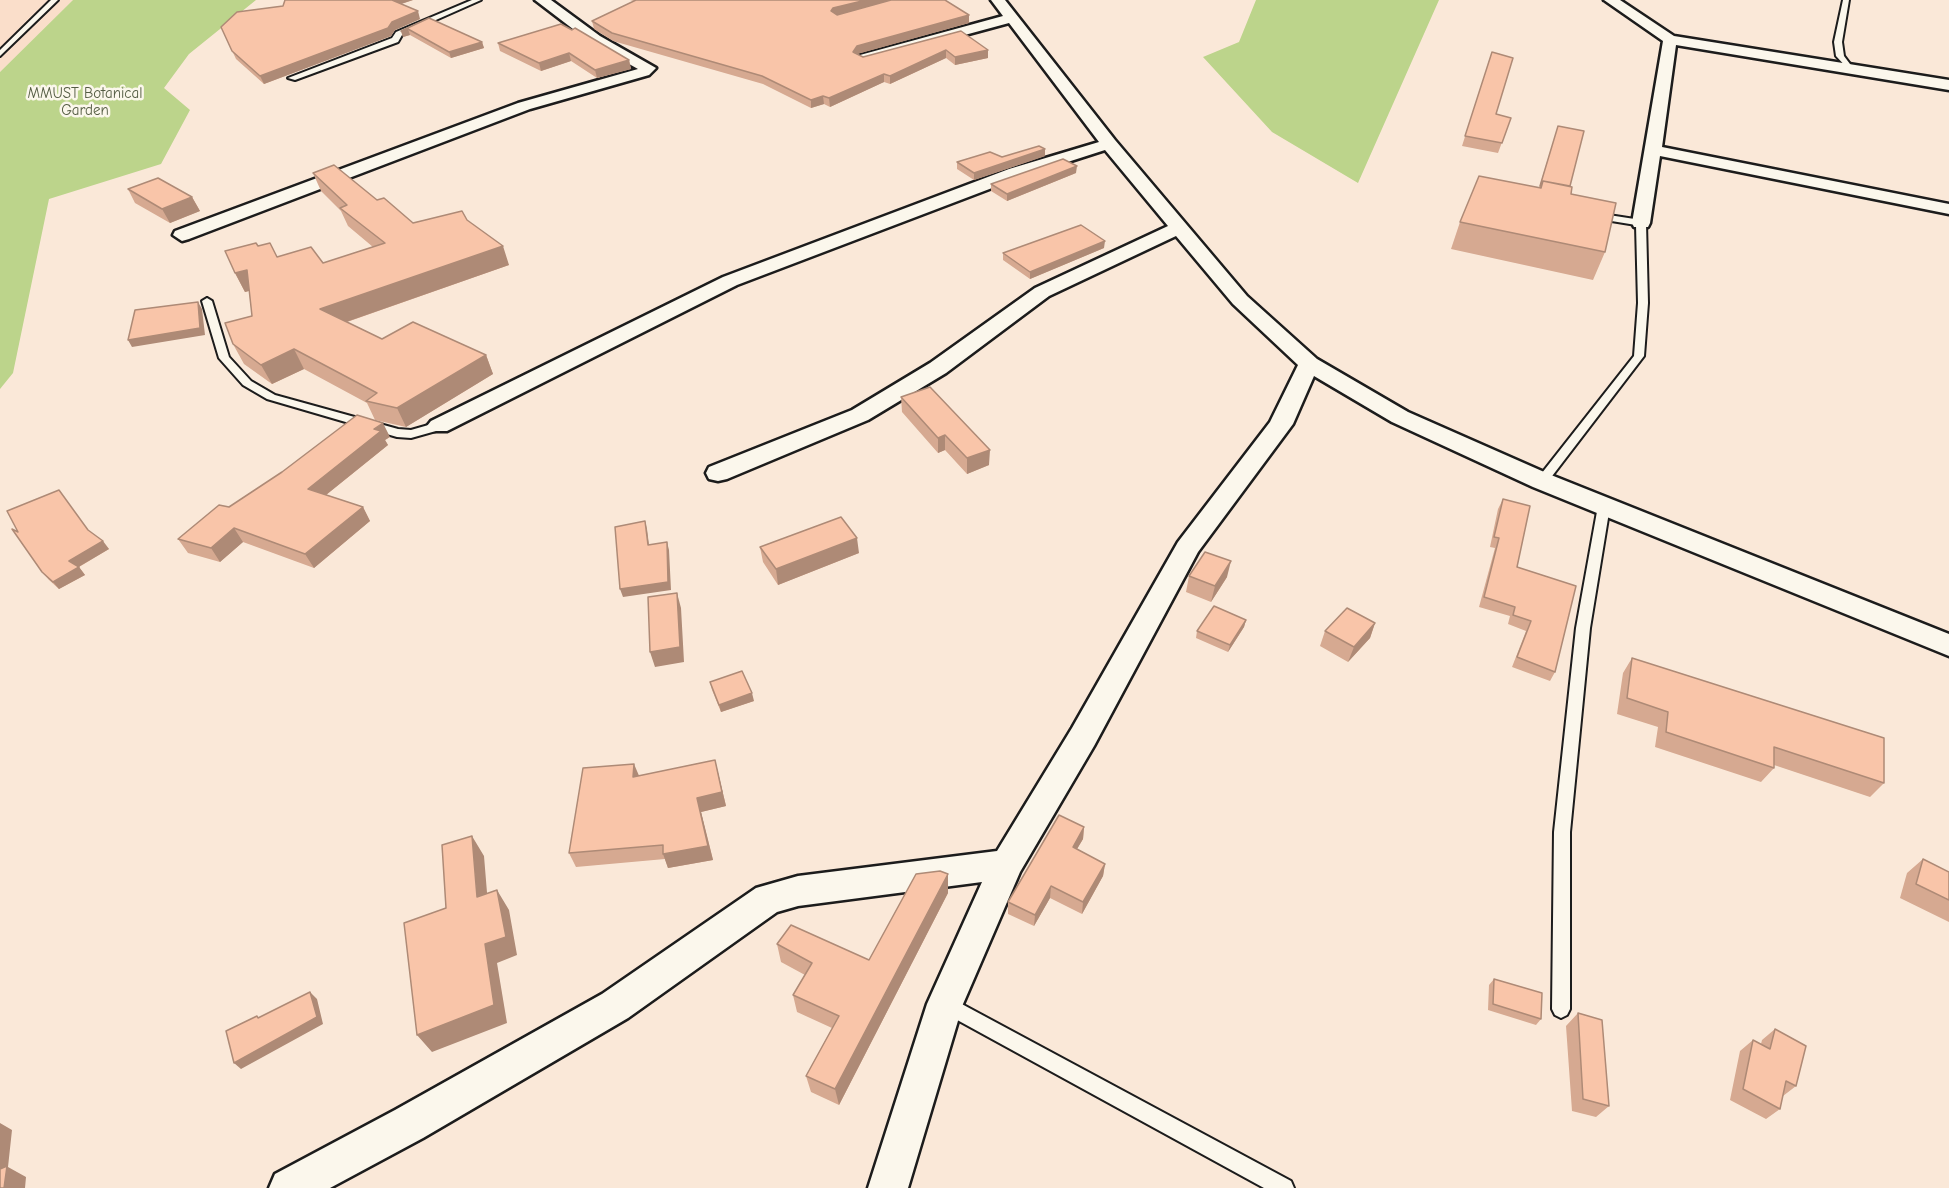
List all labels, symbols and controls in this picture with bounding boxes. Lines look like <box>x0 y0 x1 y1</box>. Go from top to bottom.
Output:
park label: MMUST Botanical Garden <box>27 85 143 120</box>

